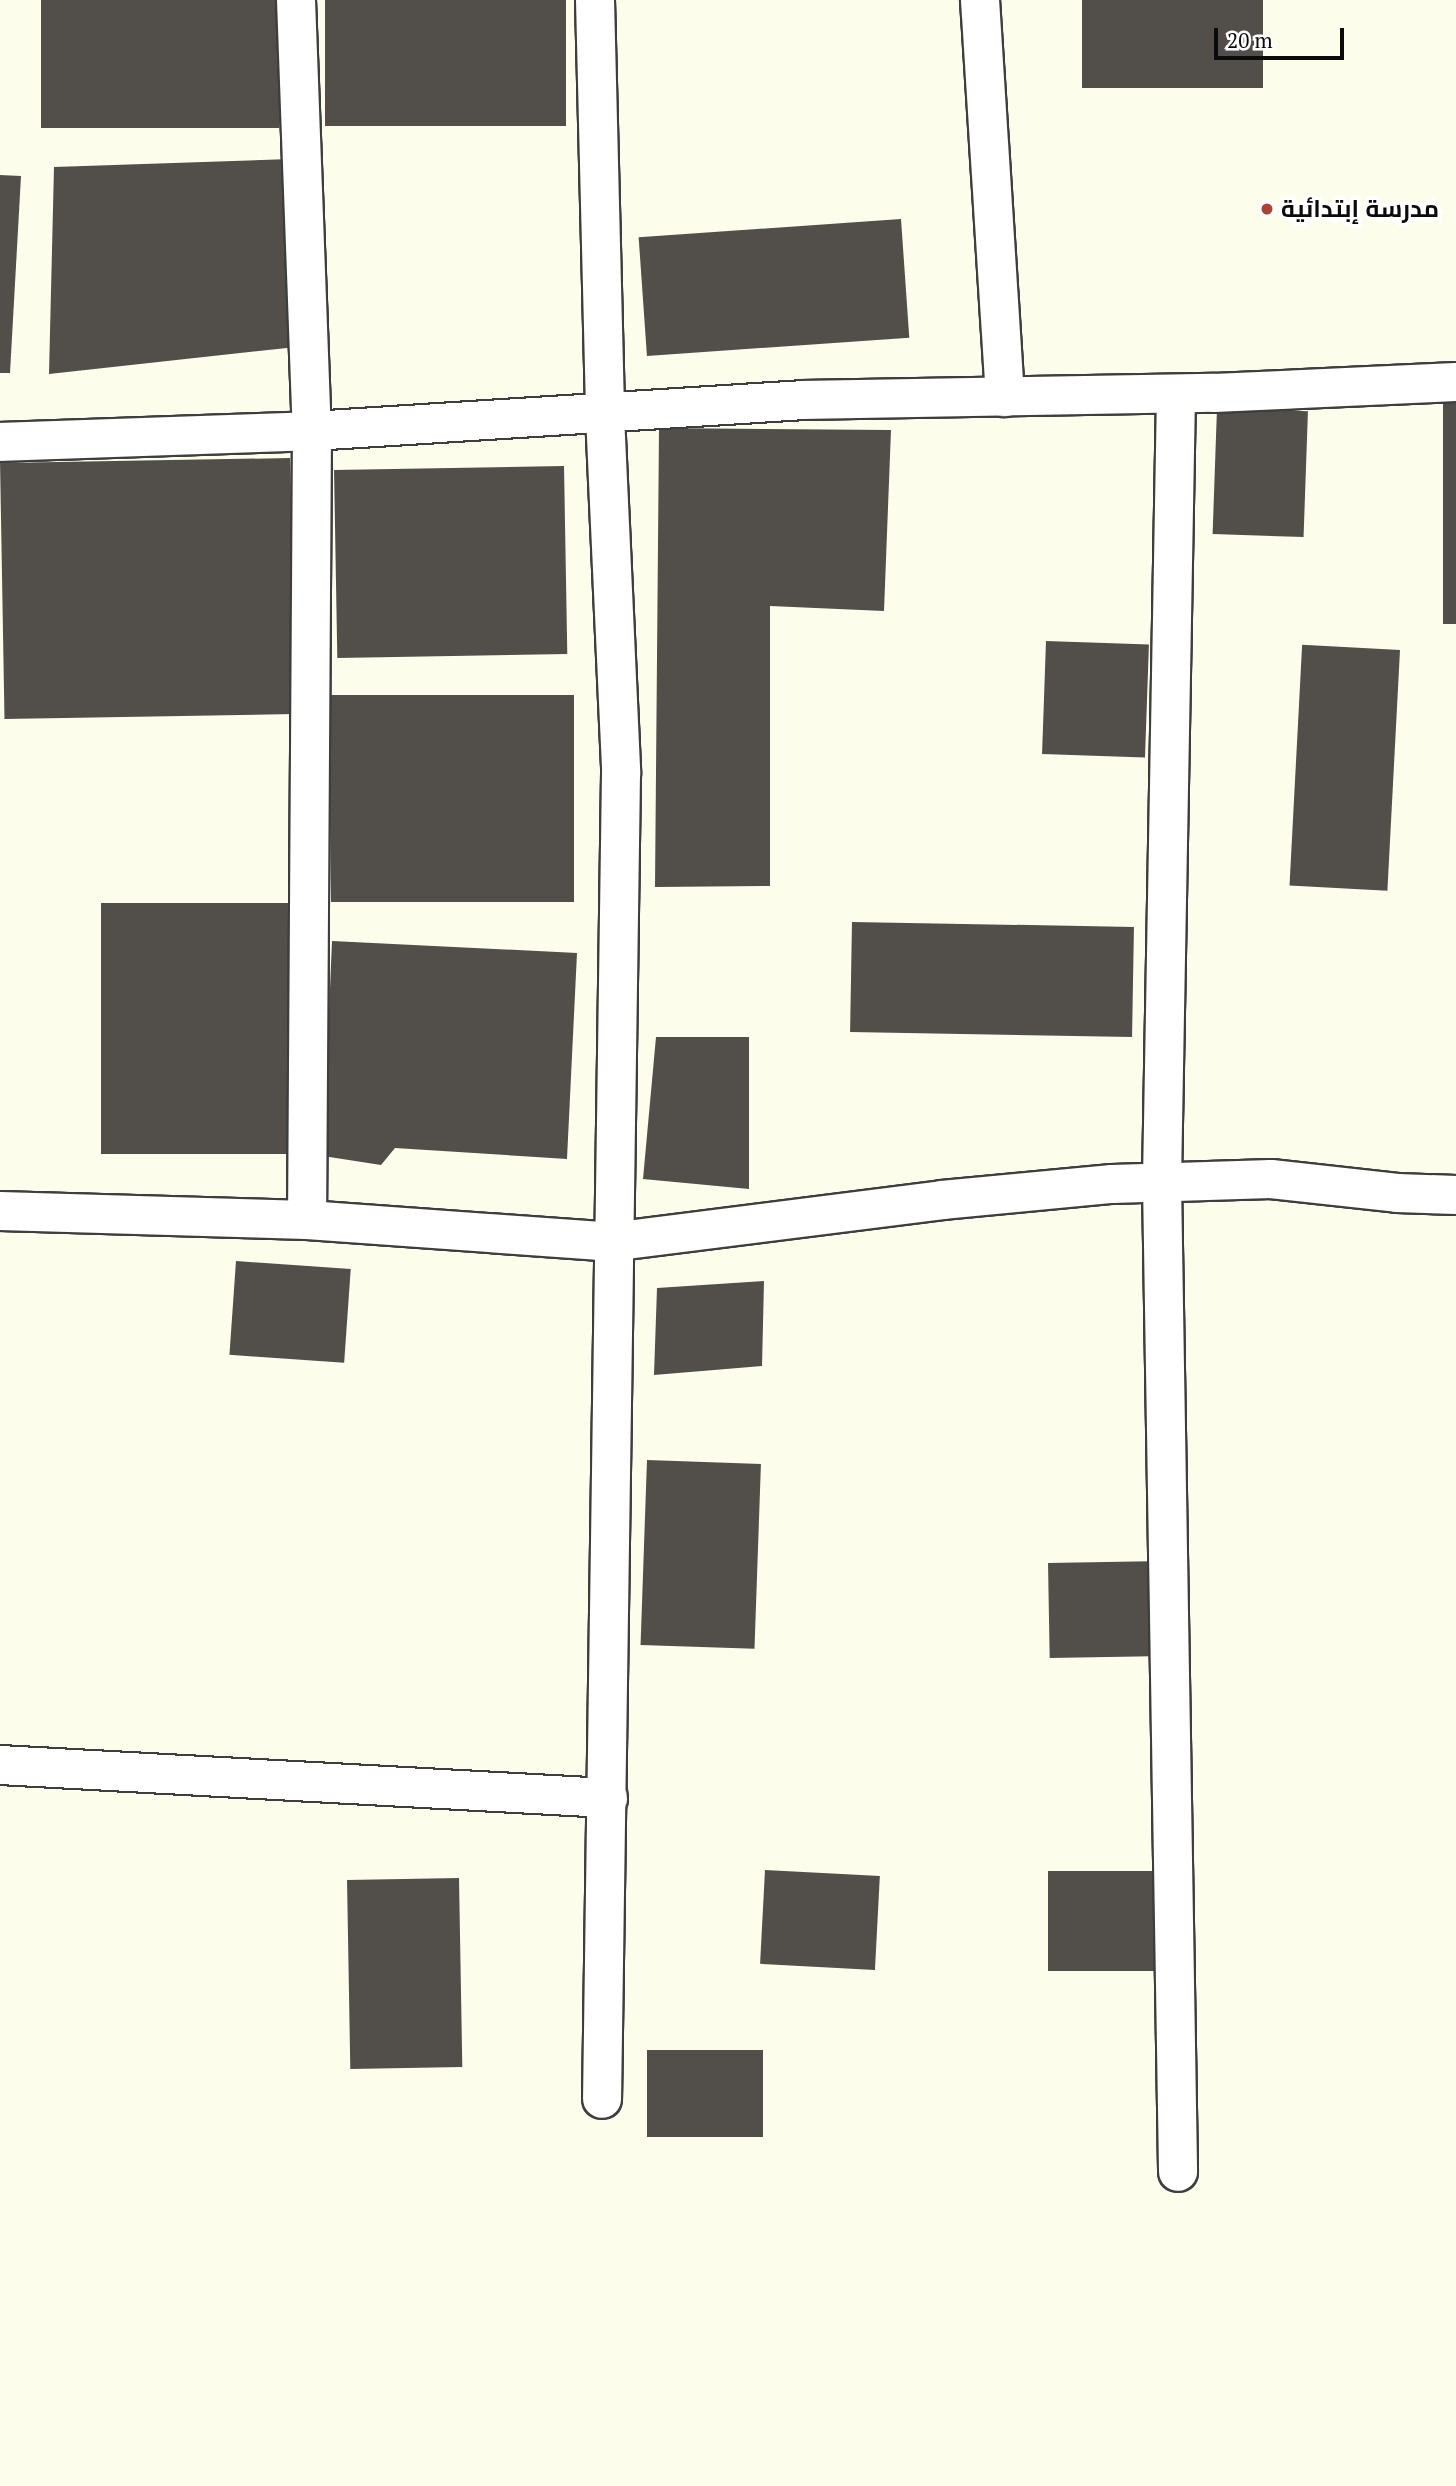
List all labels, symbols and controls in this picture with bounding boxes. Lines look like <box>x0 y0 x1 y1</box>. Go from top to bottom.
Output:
scale bar <box>1218 14 1348 58</box>
text: 20 m <box>1227 26 1273 54</box>
place label: مدرسة إبتدائية <box>1281 195 1439 223</box>
marker: مدرسة إبتدائية <box>1259 201 1275 217</box>

